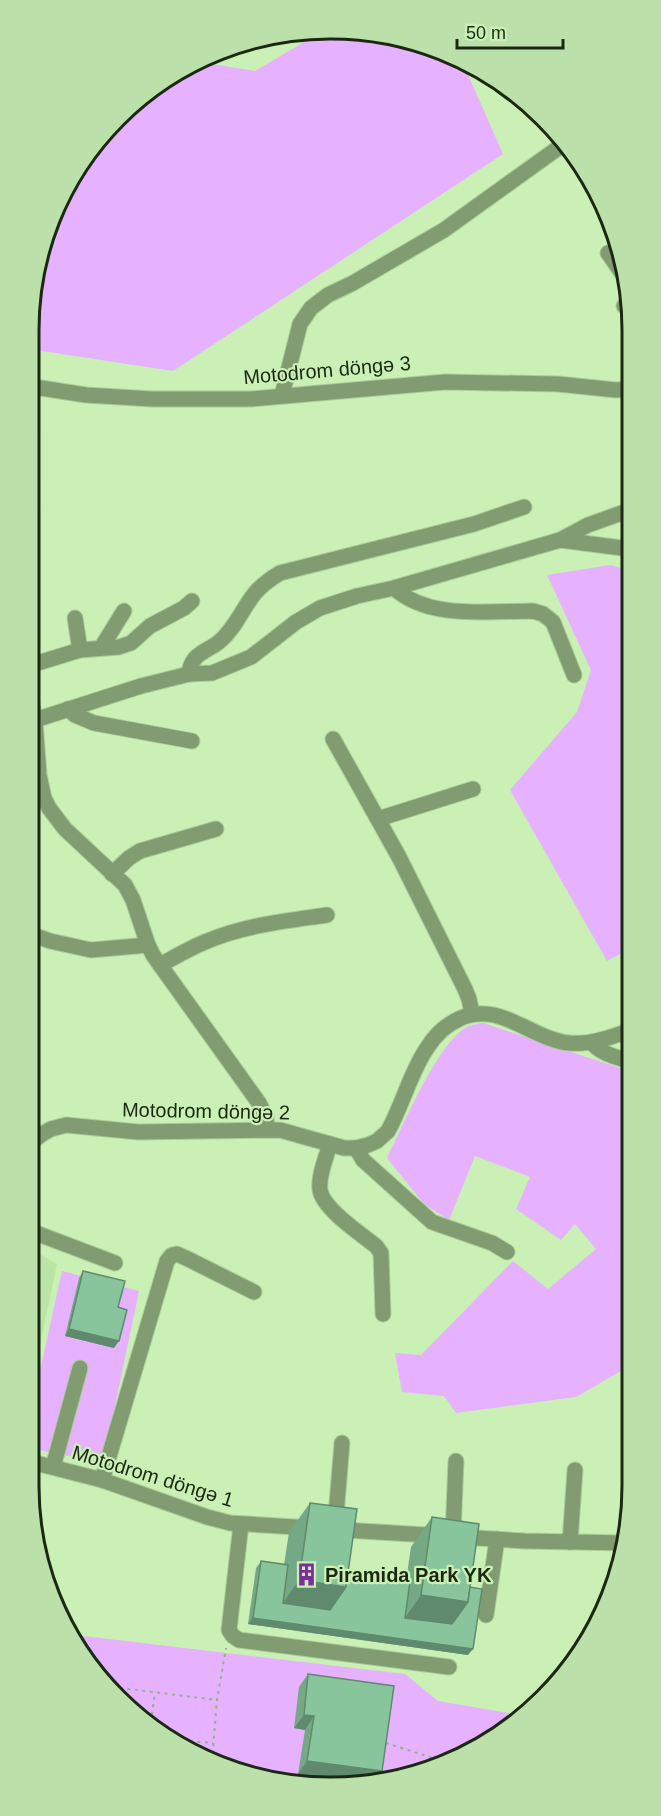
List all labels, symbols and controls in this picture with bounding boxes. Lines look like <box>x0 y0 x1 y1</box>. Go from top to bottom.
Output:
scale bar <box>457 12 564 50</box>
text: 50 m <box>466 23 506 43</box>
street label: Motodrom döngə 3 <box>242 352 412 388</box>
street label: Motodrom döngə 2 <box>122 1099 290 1123</box>
street label: Motodrom döngə 1 <box>70 1441 236 1511</box>
building icon: Piramida Park YK <box>294 1562 320 1588</box>
place label: Piramida Park YK <box>325 1564 492 1586</box>

